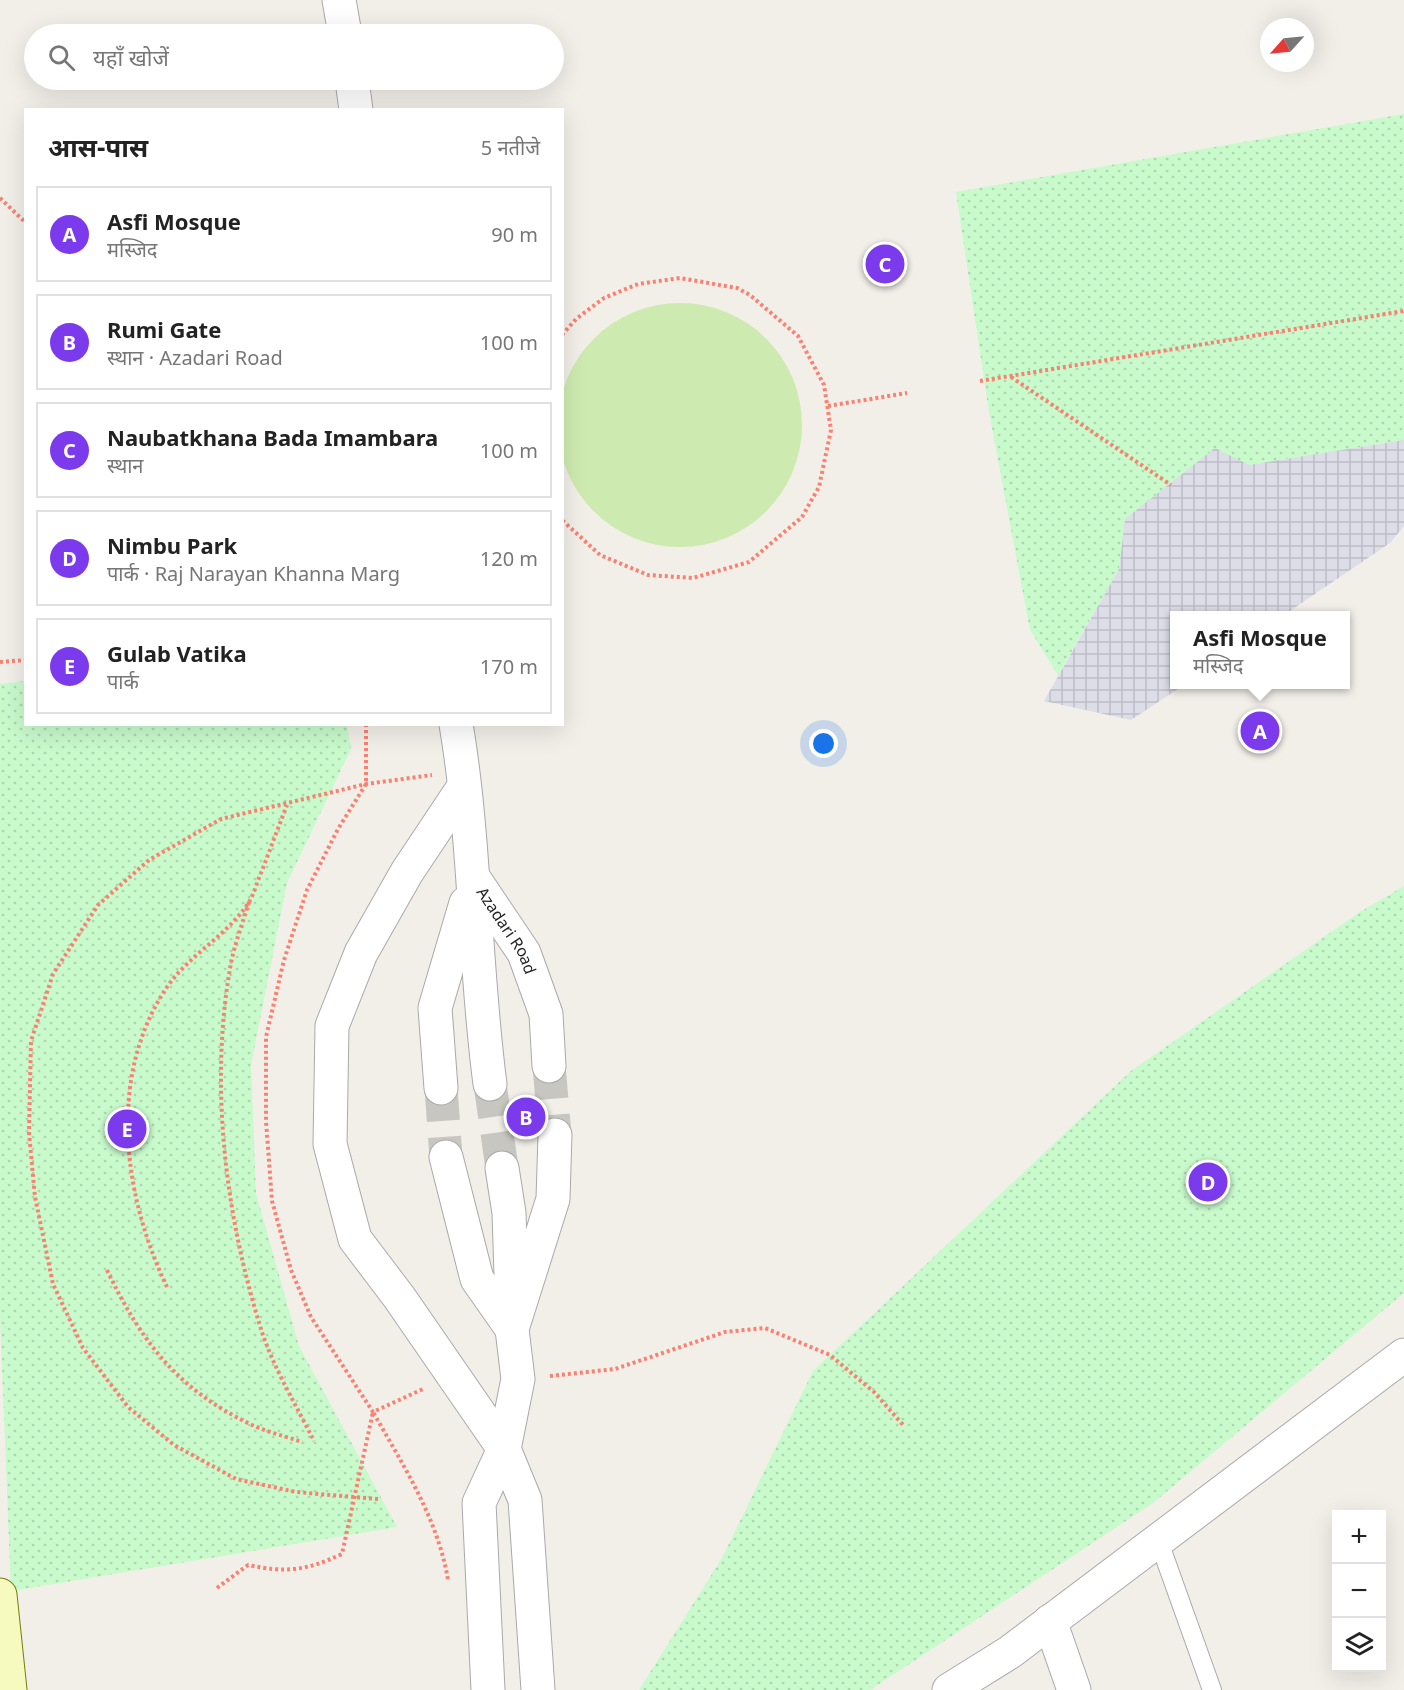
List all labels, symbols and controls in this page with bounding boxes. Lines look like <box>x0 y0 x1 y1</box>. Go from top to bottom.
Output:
north arrow <box>1260 18 1314 72</box>
search box <box>24 24 564 90</box>
icon: search <box>45 41 78 74</box>
text: यहाँ खोजें <box>93 42 169 72</box>
text: आस-पास <box>48 129 148 165</box>
text: 5 नतीजे <box>481 134 540 161</box>
text: Asfi Mosque <box>107 206 241 236</box>
text: A <box>63 221 76 248</box>
text: 90 m <box>491 221 538 248</box>
text: मस्जिद <box>107 236 157 263</box>
pin: C <box>866 242 904 286</box>
text: Rumi Gate <box>107 314 221 344</box>
text: B <box>63 329 76 356</box>
text: 100 m <box>480 329 538 356</box>
text: स्थान · Azadari Road <box>107 344 283 371</box>
text: Naubatkhana Bada Imambara <box>107 422 438 452</box>
text: C <box>63 437 76 464</box>
text: 100 m <box>480 437 538 464</box>
text: स्थान <box>107 452 143 479</box>
text: Nimbu Park <box>107 530 237 560</box>
text: D <box>62 545 77 572</box>
text: 120 m <box>480 545 538 572</box>
text: पार्क · Raj Narayan Khanna Marg <box>107 560 400 587</box>
popup <box>1170 611 1350 689</box>
text: Asfi Mosque <box>1193 622 1327 652</box>
text: Gulab Vatika <box>107 638 247 668</box>
text: मस्जिद <box>1193 652 1243 679</box>
text: E <box>64 653 75 680</box>
text: 170 m <box>480 653 538 680</box>
text: पार्क <box>107 668 139 695</box>
pin: A <box>1240 708 1280 754</box>
your location <box>809 729 838 758</box>
street label: Azadari Road <box>472 883 542 977</box>
pin: B <box>506 1094 546 1140</box>
pin: E <box>108 1106 146 1152</box>
pin: D <box>1188 1160 1228 1204</box>
map controls <box>1332 1510 1386 1672</box>
button: + <box>1332 1510 1386 1564</box>
button: − <box>1332 1564 1386 1618</box>
button: layers <box>1332 1618 1386 1672</box>

